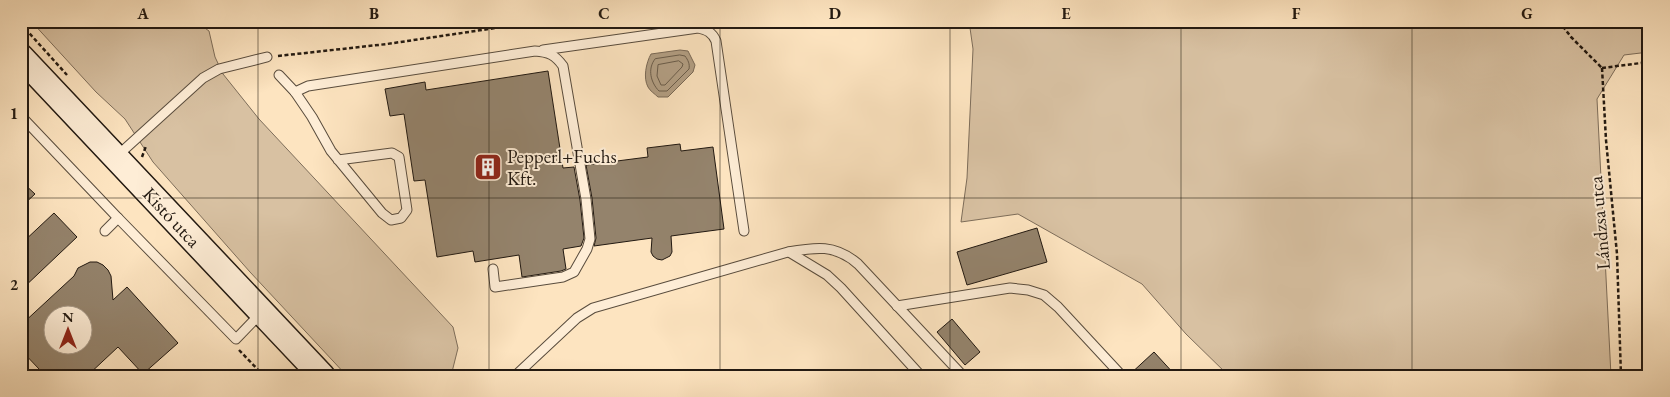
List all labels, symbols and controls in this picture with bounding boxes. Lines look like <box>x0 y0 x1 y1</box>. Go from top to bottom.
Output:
text: A <box>136 3 149 24</box>
text: B <box>369 3 379 24</box>
text: C <box>598 3 610 24</box>
text: D <box>829 3 841 24</box>
text: E <box>1061 3 1071 24</box>
text: F <box>1292 3 1301 24</box>
text: G <box>1521 3 1533 24</box>
text: 1 <box>10 103 18 124</box>
place label: Pepperl+Fuchs Kft. <box>507 144 617 191</box>
building icon: Pepperl+Fuchs Kft. <box>473 152 503 182</box>
street label: Lándzsa utca <box>1583 175 1616 271</box>
street label: Kistó utca <box>137 182 206 253</box>
text: 2 <box>10 274 19 295</box>
north arrow <box>42 304 92 354</box>
text: N <box>62 308 74 326</box>

